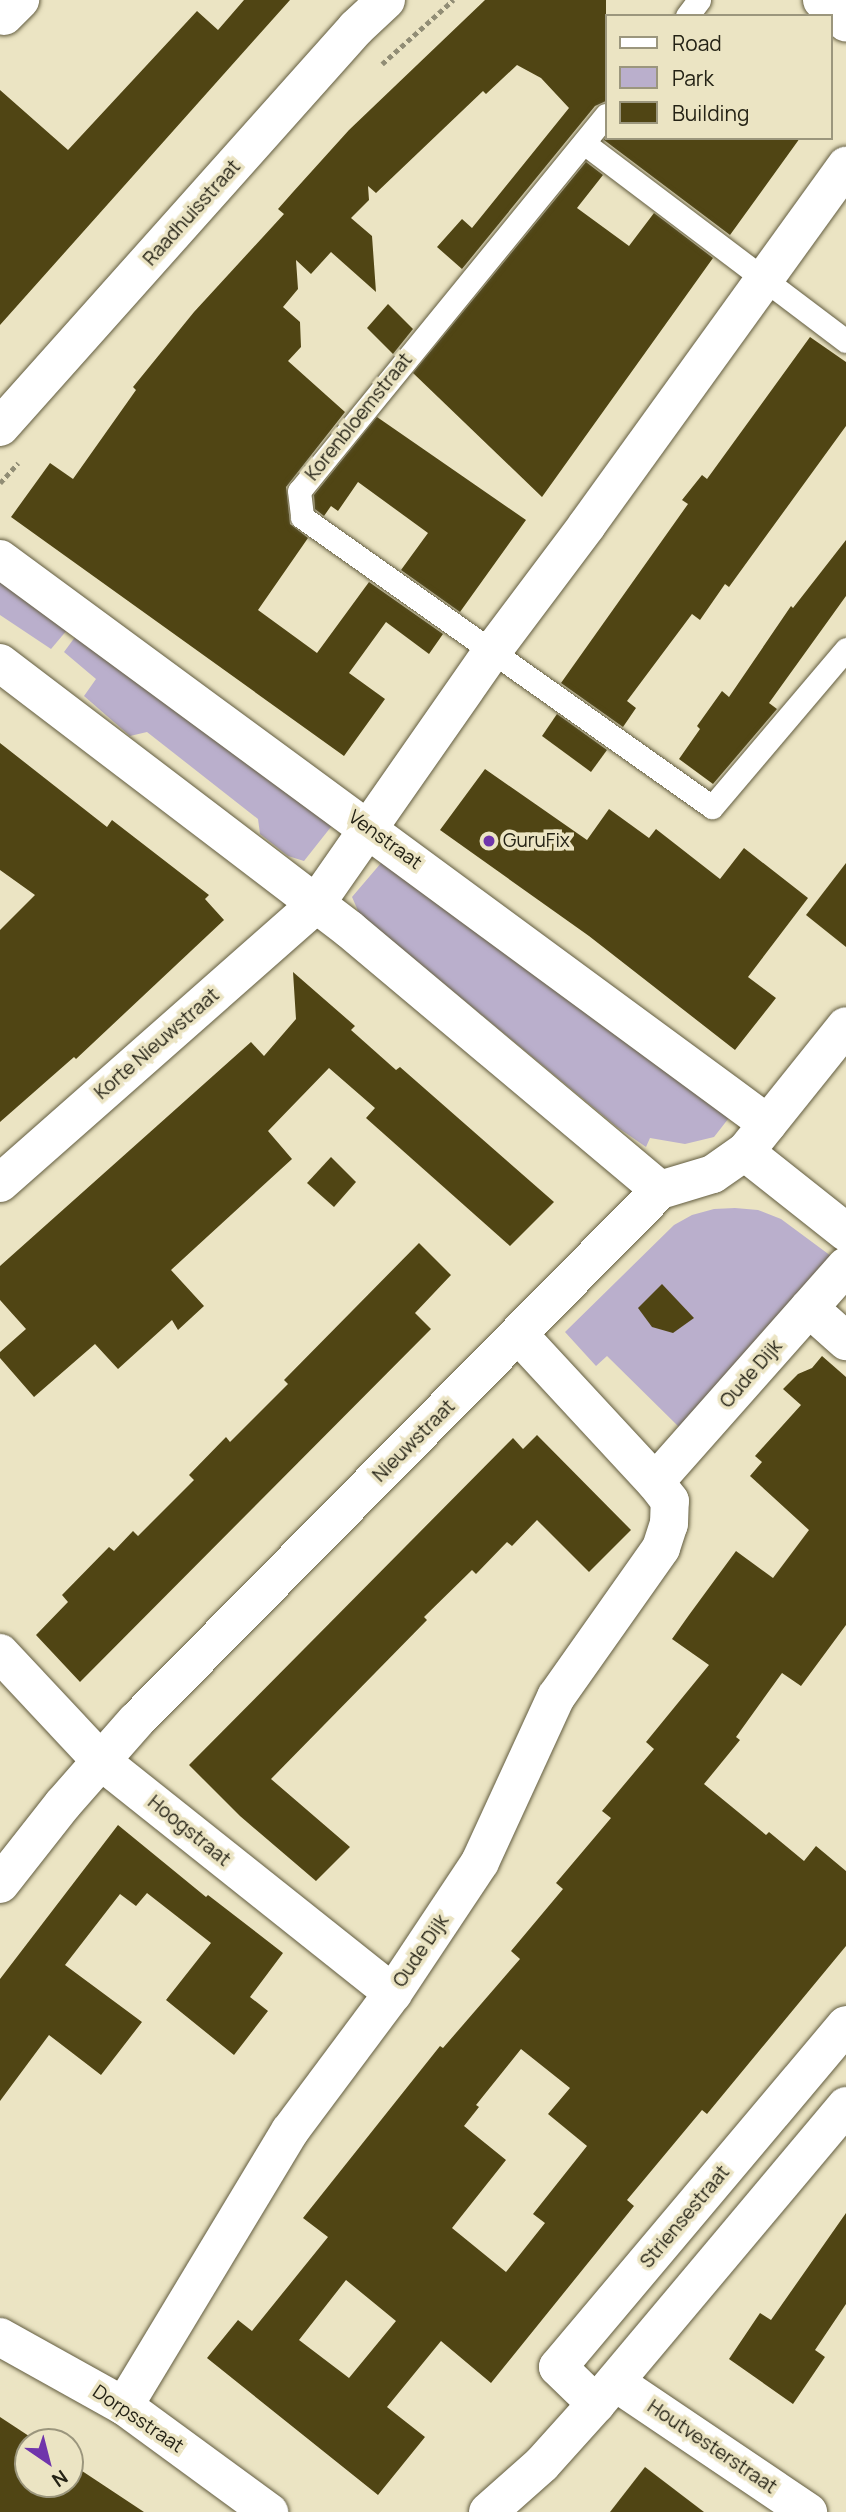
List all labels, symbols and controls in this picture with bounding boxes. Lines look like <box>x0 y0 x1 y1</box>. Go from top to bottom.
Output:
legend <box>604 14 832 140</box>
text: Road <box>672 29 722 57</box>
text: Park <box>672 64 714 92</box>
text: Building <box>672 99 749 127</box>
street label: Raadhuisstraat <box>139 156 245 270</box>
street label: Korenbloemstraat <box>301 349 417 485</box>
street label: Venstraat <box>344 806 426 874</box>
place label: GuruFix <box>503 830 570 852</box>
marker: GuruFix <box>481 833 497 849</box>
street label: Korte Nieuwstraat <box>90 984 224 1104</box>
street label: Oude Dijk <box>715 1335 787 1413</box>
street label: Nieuwstraat <box>368 1395 460 1487</box>
street label: Hoogstraat <box>143 1791 235 1871</box>
street label: Oude Dijk <box>388 1910 454 1992</box>
street label: Striensestraat <box>636 2161 734 2273</box>
street label: Dorpsstraat <box>88 2380 188 2458</box>
street label: Houtvesterstraat <box>643 2395 781 2499</box>
north arrow <box>14 2428 84 2498</box>
text: N <box>47 2464 73 2493</box>

